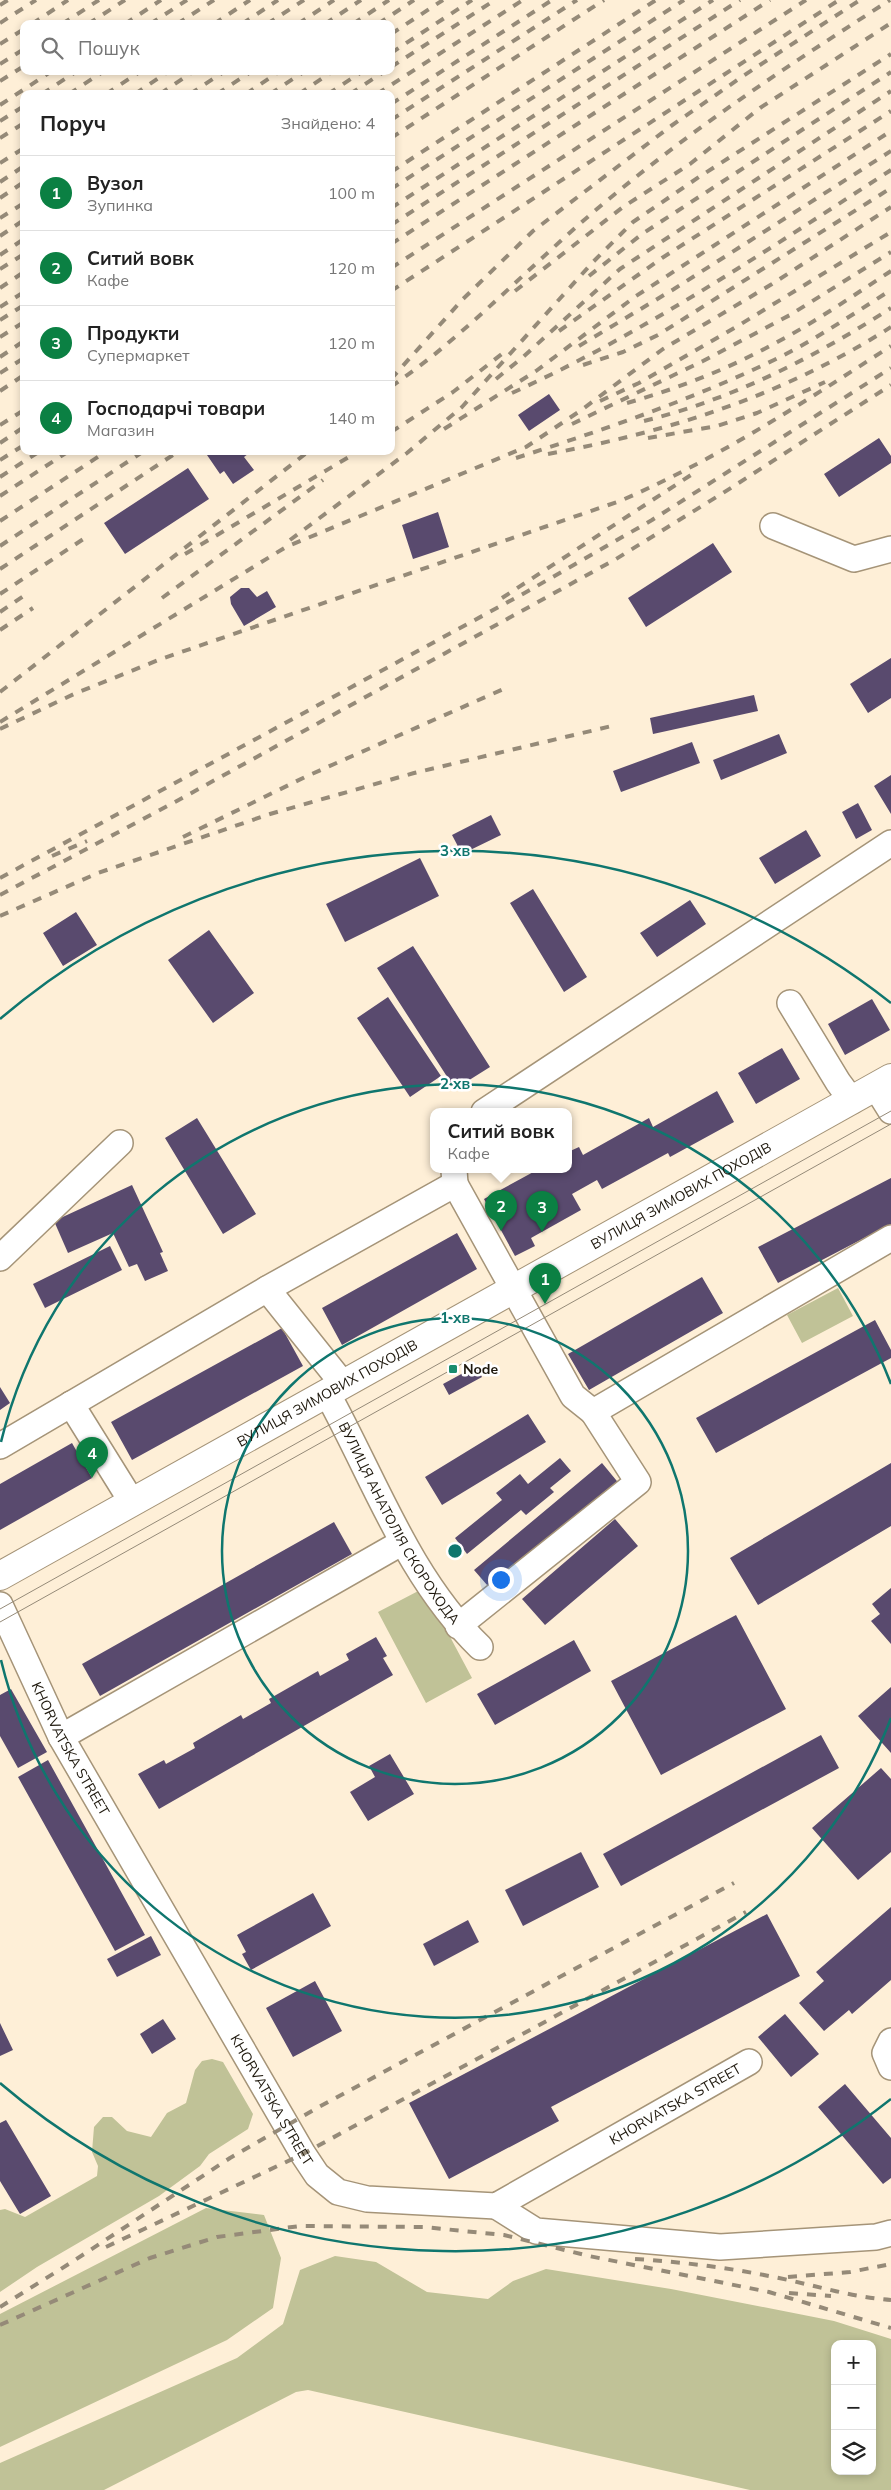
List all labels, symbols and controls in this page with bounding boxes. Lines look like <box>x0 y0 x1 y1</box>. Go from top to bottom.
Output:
search box <box>20 20 395 75</box>
icon: search <box>38 34 66 62</box>
text: Пошук <box>78 36 140 60</box>
text: Поруч <box>40 110 106 136</box>
text: Знайдено: 4 <box>281 113 375 133</box>
text: Вузол <box>87 171 144 195</box>
text: 1 <box>51 183 61 203</box>
text: 100 m <box>328 183 375 203</box>
text: Зупинка <box>87 195 153 215</box>
text: Ситий вовк <box>87 246 194 270</box>
text: 2 <box>51 258 61 278</box>
text: 120 m <box>328 258 375 278</box>
text: Кафе <box>87 270 129 290</box>
text: Продукти <box>87 321 180 345</box>
text: 3 <box>51 333 61 353</box>
text: 120 m <box>328 333 375 353</box>
text: Супермаркет <box>87 345 190 365</box>
text: Господарчі товари <box>87 396 265 420</box>
text: 4 <box>51 408 61 428</box>
text: 140 m <box>328 408 375 428</box>
text: Магазин <box>87 420 155 440</box>
text: 3 хв <box>440 841 470 860</box>
text: 2 хв <box>440 1074 470 1093</box>
popup <box>430 1108 572 1173</box>
text: Ситий вовк <box>448 1119 554 1143</box>
street label: ВУЛИЦЯ ЗИМОВИХ ПОХОДІВ <box>587 1138 774 1253</box>
text: Кафе <box>448 1143 490 1163</box>
pin: 2 <box>485 1190 517 1231</box>
pin: 3 <box>526 1191 558 1232</box>
pin: 1 <box>529 1263 561 1304</box>
text: 1 хв <box>440 1308 470 1327</box>
street label: ВУЛИЦЯ ЗИМОВИХ ПОХОДІВ <box>234 1335 421 1451</box>
place label: Node <box>463 1360 499 1378</box>
marker: Node <box>447 1363 459 1375</box>
street label: ВУЛИЦЯ АНАТОЛІЯ СКОРОХОДА <box>335 1419 464 1629</box>
pin: 4 <box>76 1437 108 1478</box>
centre of rings <box>446 1542 464 1560</box>
your location <box>488 1567 514 1593</box>
street label: KHORVATSKA STREET <box>28 1679 114 1819</box>
street label: KHORVATSKA STREET <box>226 2031 317 2169</box>
street label: KHORVATSKA STREET <box>606 2059 745 2149</box>
map controls <box>831 2340 876 2475</box>
button: + <box>831 2340 876 2385</box>
button: − <box>831 2385 876 2430</box>
button: layers <box>831 2430 876 2475</box>

